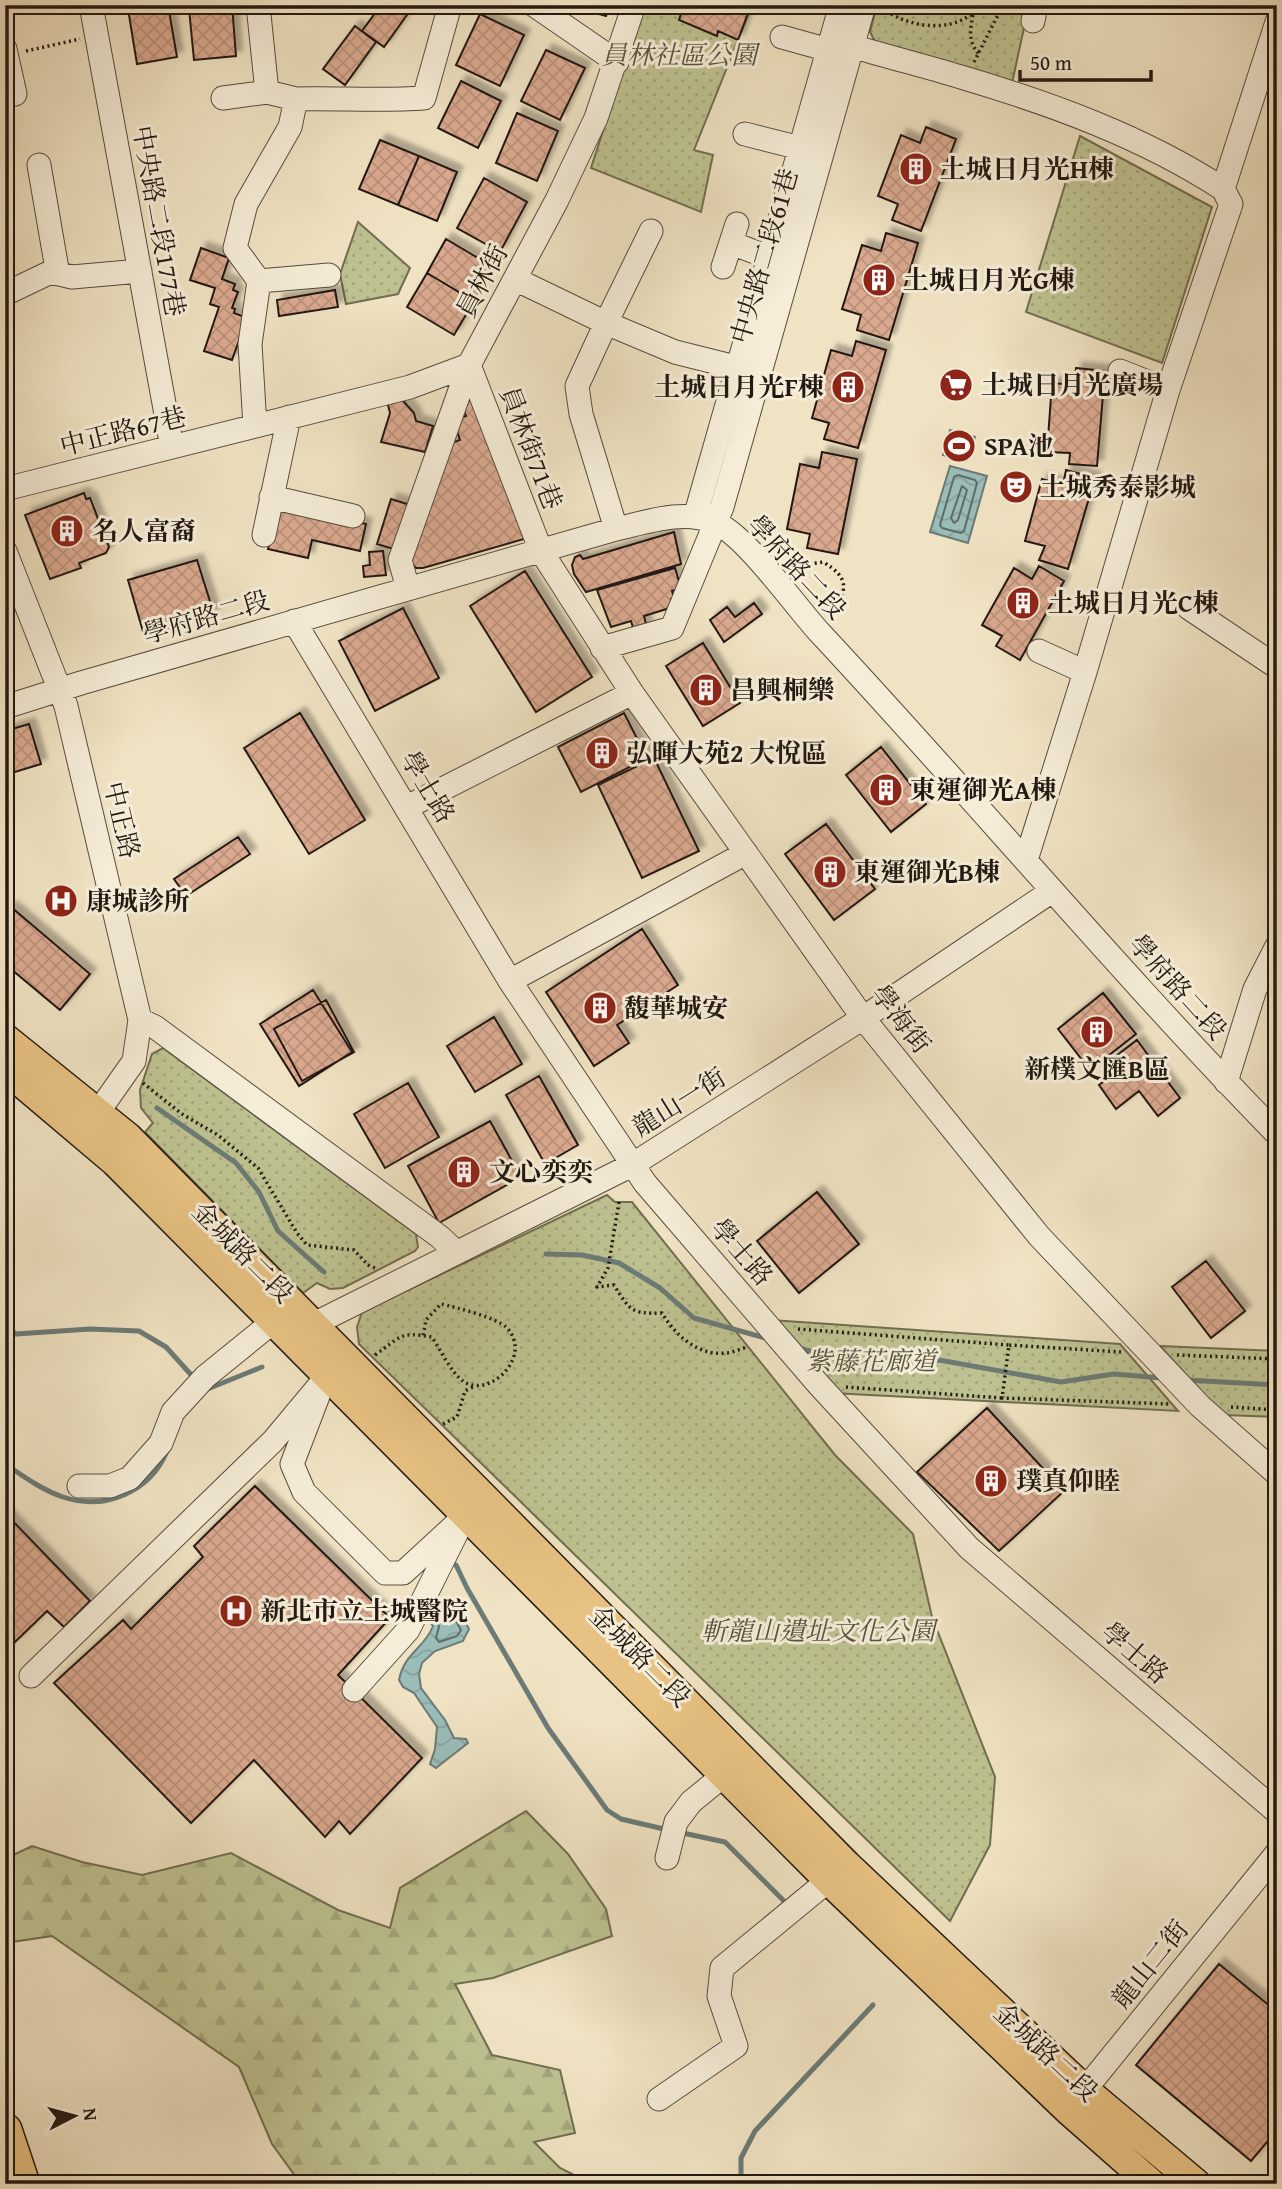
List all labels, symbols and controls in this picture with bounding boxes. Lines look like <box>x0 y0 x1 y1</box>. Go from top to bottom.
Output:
park label: 員林社區公園 <box>601 35 761 74</box>
scale bar <box>1020 38 1151 82</box>
text: 50 m <box>1030 47 1072 78</box>
street label: 中央路二段177巷 <box>123 122 196 320</box>
place label: 土城日月光H棟 <box>940 149 1114 188</box>
building icon: 土城日月光H棟 <box>897 150 935 188</box>
street label: 中央路二段61巷 <box>720 163 807 348</box>
street label: 員林街 <box>446 237 517 324</box>
place label: 土城日月光G棟 <box>903 260 1075 299</box>
building icon: 土城日月光G棟 <box>860 261 898 299</box>
place label: 土城日月光廣場 <box>981 365 1163 404</box>
supermarket icon: 土城日月光廣場 <box>937 366 975 404</box>
place label: 土城日月光F棟 <box>655 367 824 406</box>
building icon: 土城日月光F棟 <box>829 368 867 406</box>
street label: 員林街71巷 <box>490 381 573 515</box>
street label: 中正路67巷 <box>56 396 190 465</box>
place label: SPA池 <box>984 426 1054 465</box>
sports icon: SPA池 <box>940 427 978 465</box>
place label: 土城秀泰影城 <box>1040 467 1196 506</box>
theatre icon: 土城秀泰影城 <box>997 468 1035 506</box>
street label: 學府路二段 <box>739 506 856 628</box>
place label: 名人富裔 <box>92 511 196 550</box>
building icon: 名人富裔 <box>48 512 86 550</box>
street label: 學府路二段 <box>138 580 274 653</box>
place label: 土城日月光C棟 <box>1048 583 1219 622</box>
building icon: 土城日月光C棟 <box>1004 584 1042 622</box>
place label: 昌興桐樂 <box>730 670 834 709</box>
building icon: 昌興桐樂 <box>687 671 725 709</box>
place label: 弘暉大苑2 大悅區 <box>626 733 827 772</box>
building icon: 弘暉大苑2 大悅區 <box>583 734 621 772</box>
street label: 學士路 <box>392 743 465 830</box>
place label: 東運御光A棟 <box>910 770 1057 809</box>
building icon: 東運御光A棟 <box>867 771 905 809</box>
street label: 中正路 <box>95 777 150 862</box>
place label: 東運御光B棟 <box>854 852 1000 891</box>
building icon: 東運御光B棟 <box>811 853 849 891</box>
place label: 康城診所 <box>86 881 190 920</box>
hospital icon: 康城診所 <box>42 882 80 920</box>
street label: 學府路二段 <box>1120 925 1236 1048</box>
street label: 學海街 <box>862 976 941 1061</box>
place label: 馥華城安 <box>624 988 728 1027</box>
building icon: 馥華城安 <box>581 989 619 1027</box>
building icon: 新樸文匯B區 <box>1078 1013 1116 1051</box>
place label: 新樸文匯B區 <box>1024 1049 1170 1088</box>
street label: 龍山一街 <box>624 1057 733 1146</box>
place label: 文心奕奕 <box>489 1152 593 1191</box>
building icon: 文心奕奕 <box>445 1153 483 1191</box>
street label: 金城路二段 <box>184 1192 303 1311</box>
street label: 學士路 <box>702 1209 783 1294</box>
park label: 紫藤花廊道 <box>806 1341 939 1380</box>
place label: 璞真仰睦 <box>1016 1461 1120 1500</box>
building icon: 璞真仰睦 <box>972 1462 1010 1500</box>
place label: 新北市立土城醫院 <box>260 1591 468 1630</box>
hospital icon: 新北市立土城醫院 <box>217 1592 255 1630</box>
street label: 金城路二段 <box>581 1596 700 1715</box>
park label: 斬龍山遺址文化公園 <box>701 1611 939 1650</box>
street label: 學士路 <box>1093 1612 1178 1693</box>
street label: 龍山二街 <box>1102 1911 1197 2016</box>
street label: 金城路二段 <box>985 1993 1107 2110</box>
north arrow <box>38 2080 108 2150</box>
text: N <box>76 2106 106 2122</box>

